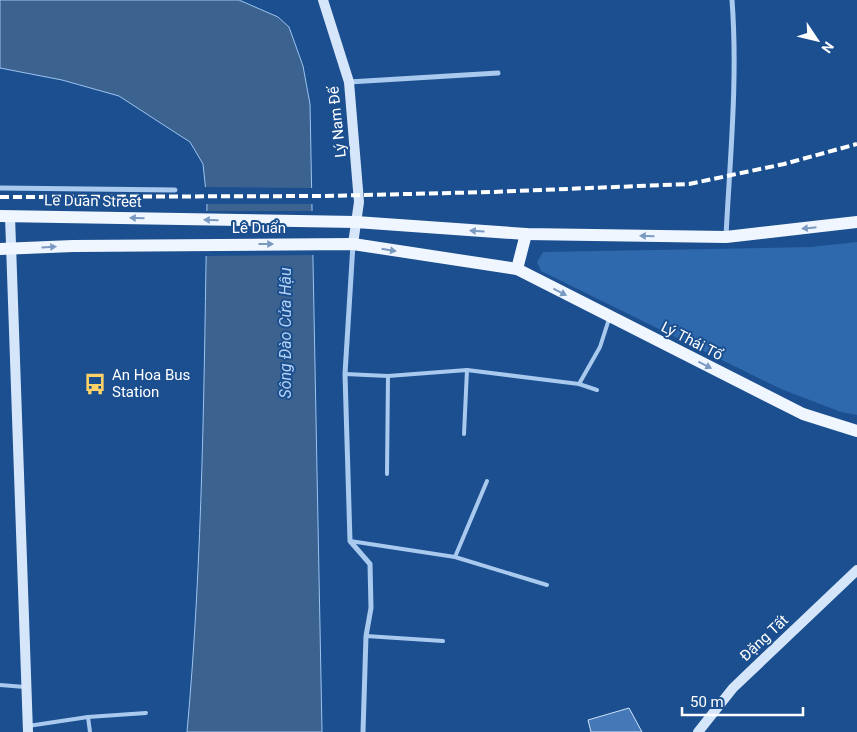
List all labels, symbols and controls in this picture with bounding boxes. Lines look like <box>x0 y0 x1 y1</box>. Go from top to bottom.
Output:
north arrow <box>792 15 842 65</box>
text: N <box>818 39 837 56</box>
street label: Lý Nam Đế <box>324 84 350 159</box>
street label: Le Duan Street <box>44 191 142 211</box>
one-way arrow <box>128 214 144 222</box>
one-way arrow <box>202 215 218 223</box>
street label: Lê Duẩn <box>232 219 286 237</box>
one-way arrow <box>800 224 816 232</box>
one-way arrow <box>469 226 485 234</box>
one-way arrow <box>638 232 654 240</box>
one-way arrow <box>258 240 274 248</box>
one-way arrow <box>41 243 57 251</box>
one-way arrow <box>382 246 398 254</box>
water label: Sông Đào Cửa Hậu <box>276 267 295 399</box>
one-way arrow <box>553 288 567 296</box>
street label: Lý Thái Tổ <box>658 318 726 364</box>
one-way arrow <box>698 361 712 369</box>
place label: An Hoa Bus Station <box>112 366 190 401</box>
bus stop icon: An Hoa Bus Station <box>82 371 108 397</box>
street label: Đặng Tất <box>736 611 792 665</box>
scale bar <box>682 684 803 716</box>
text: 50 m <box>690 693 724 711</box>

